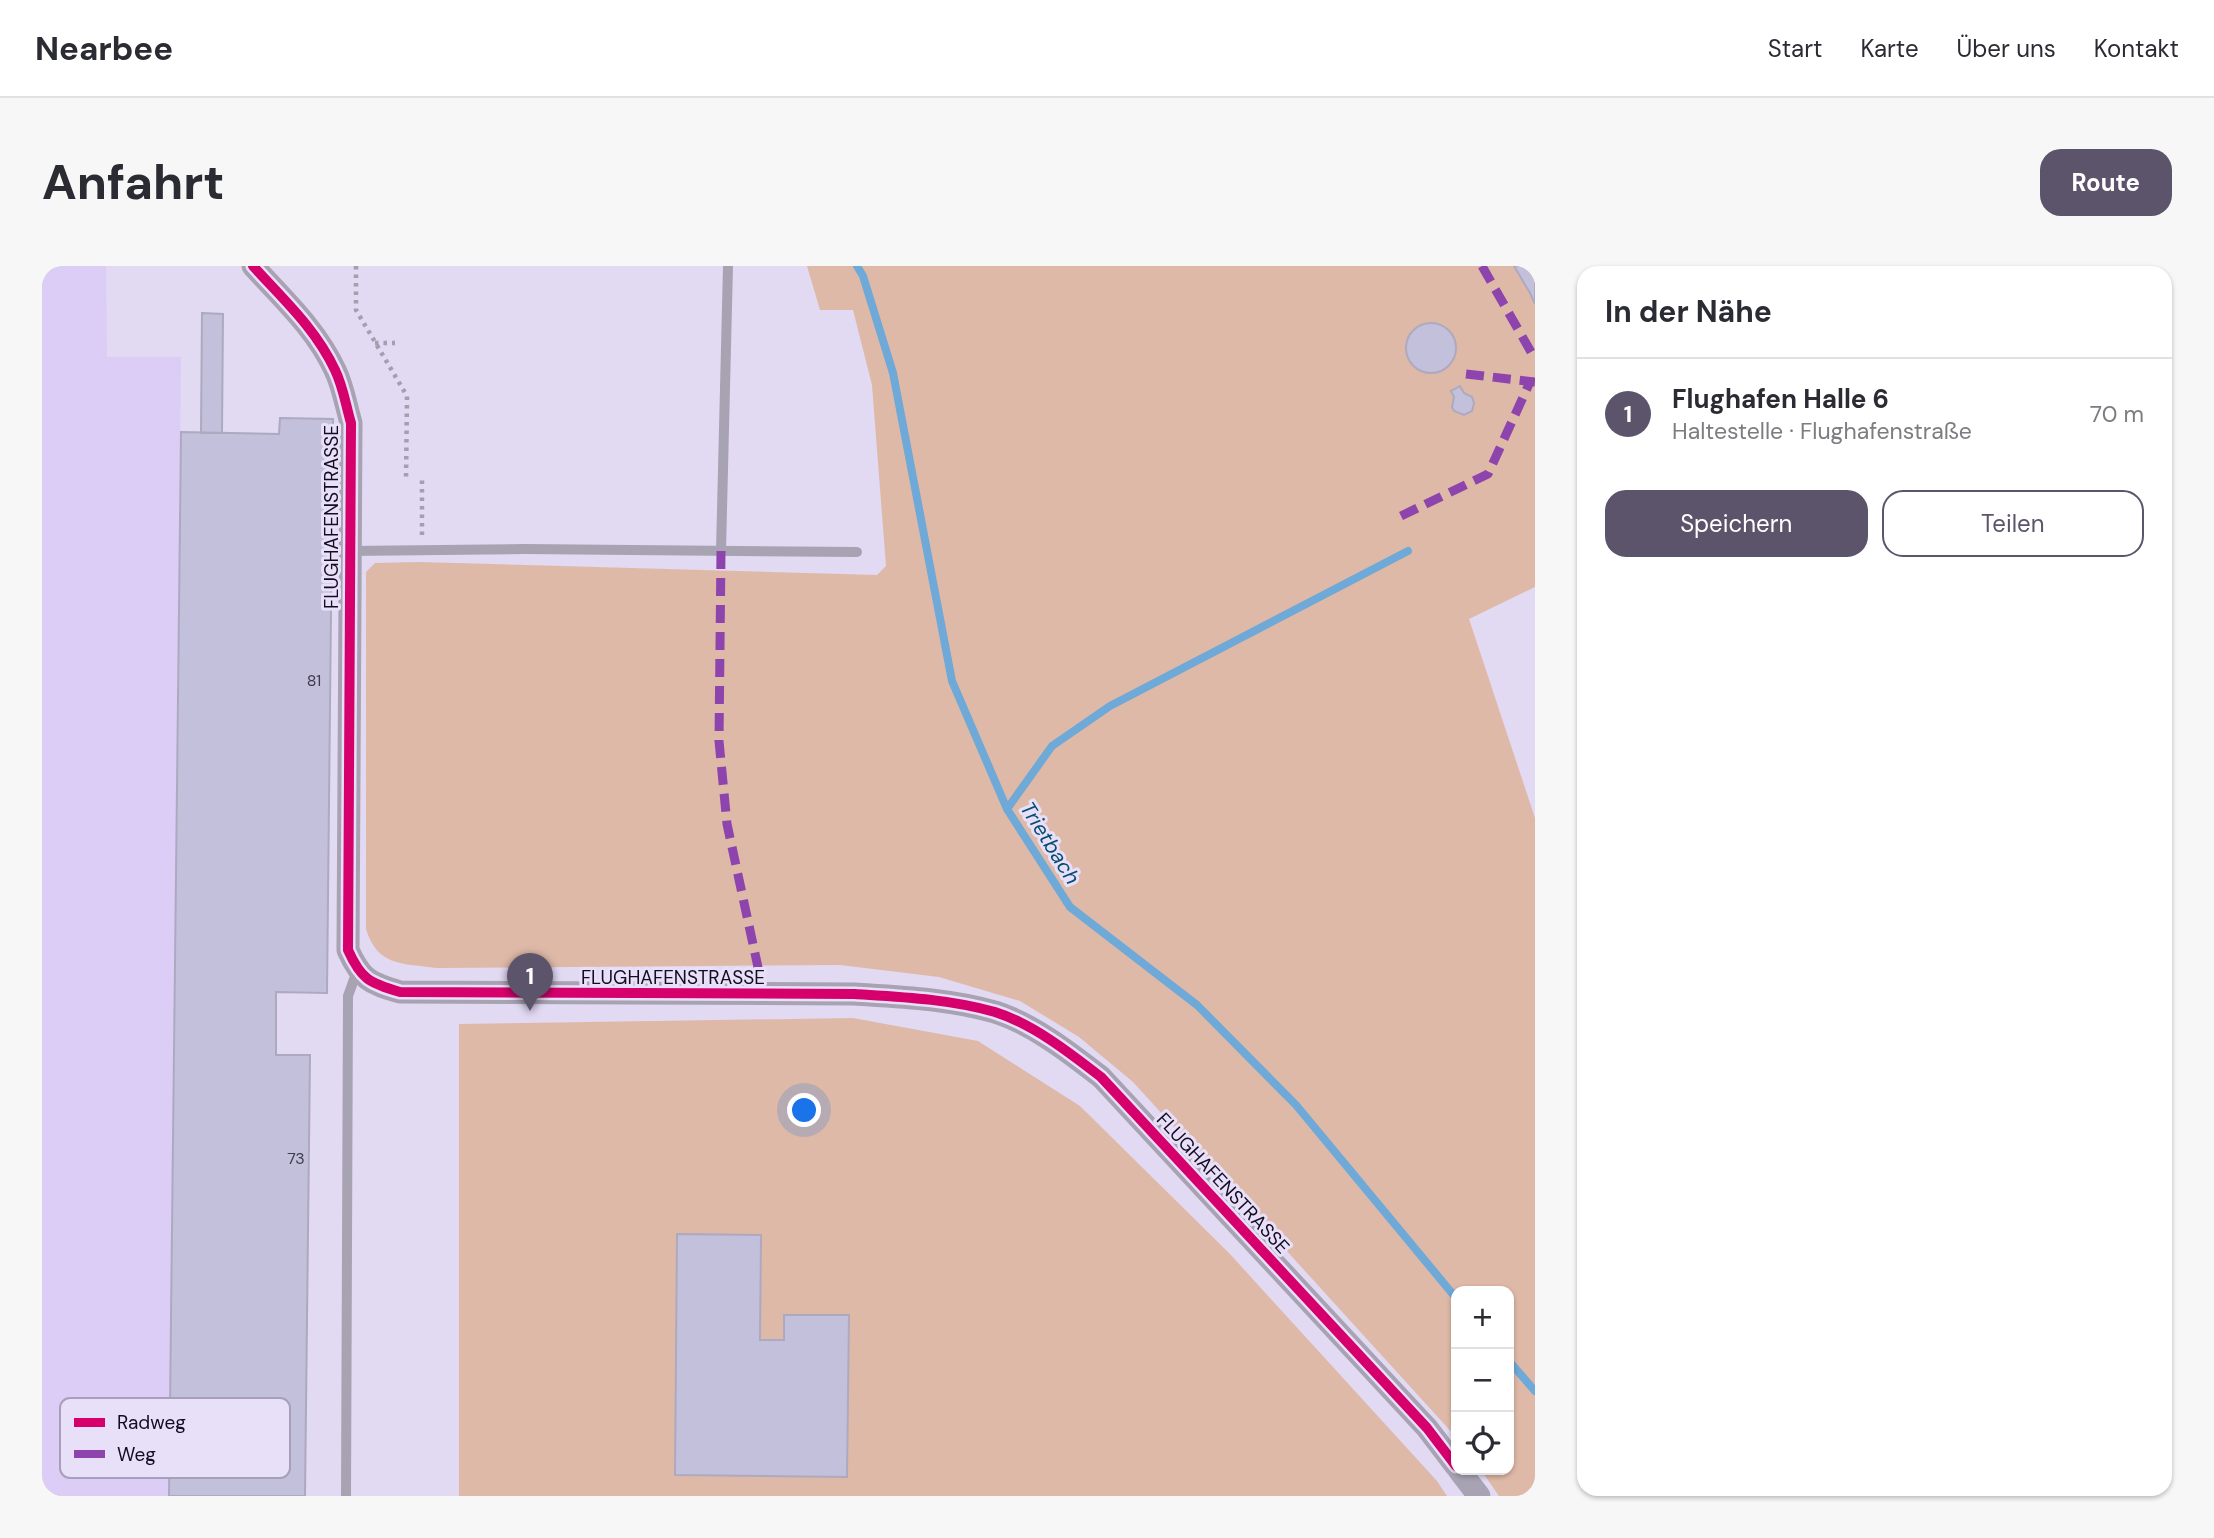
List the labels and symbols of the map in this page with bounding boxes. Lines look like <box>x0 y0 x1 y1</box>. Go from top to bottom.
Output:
street label: FLUGHAFENSTRASSE <box>319 425 344 609</box>
house number: 81 <box>307 670 321 691</box>
water label: Trietbach <box>1014 796 1086 890</box>
pin: 1 <box>507 953 553 1011</box>
street label: FLUGHAFENSTRASSE <box>581 965 765 990</box>
your location <box>787 1093 821 1127</box>
street label: FLUGHAFENSTRASSE <box>1151 1107 1295 1259</box>
house number: 73 <box>287 1148 305 1169</box>
legend <box>60 1398 290 1478</box>
text: Radweg <box>117 1410 186 1435</box>
text: Weg <box>117 1442 156 1467</box>

